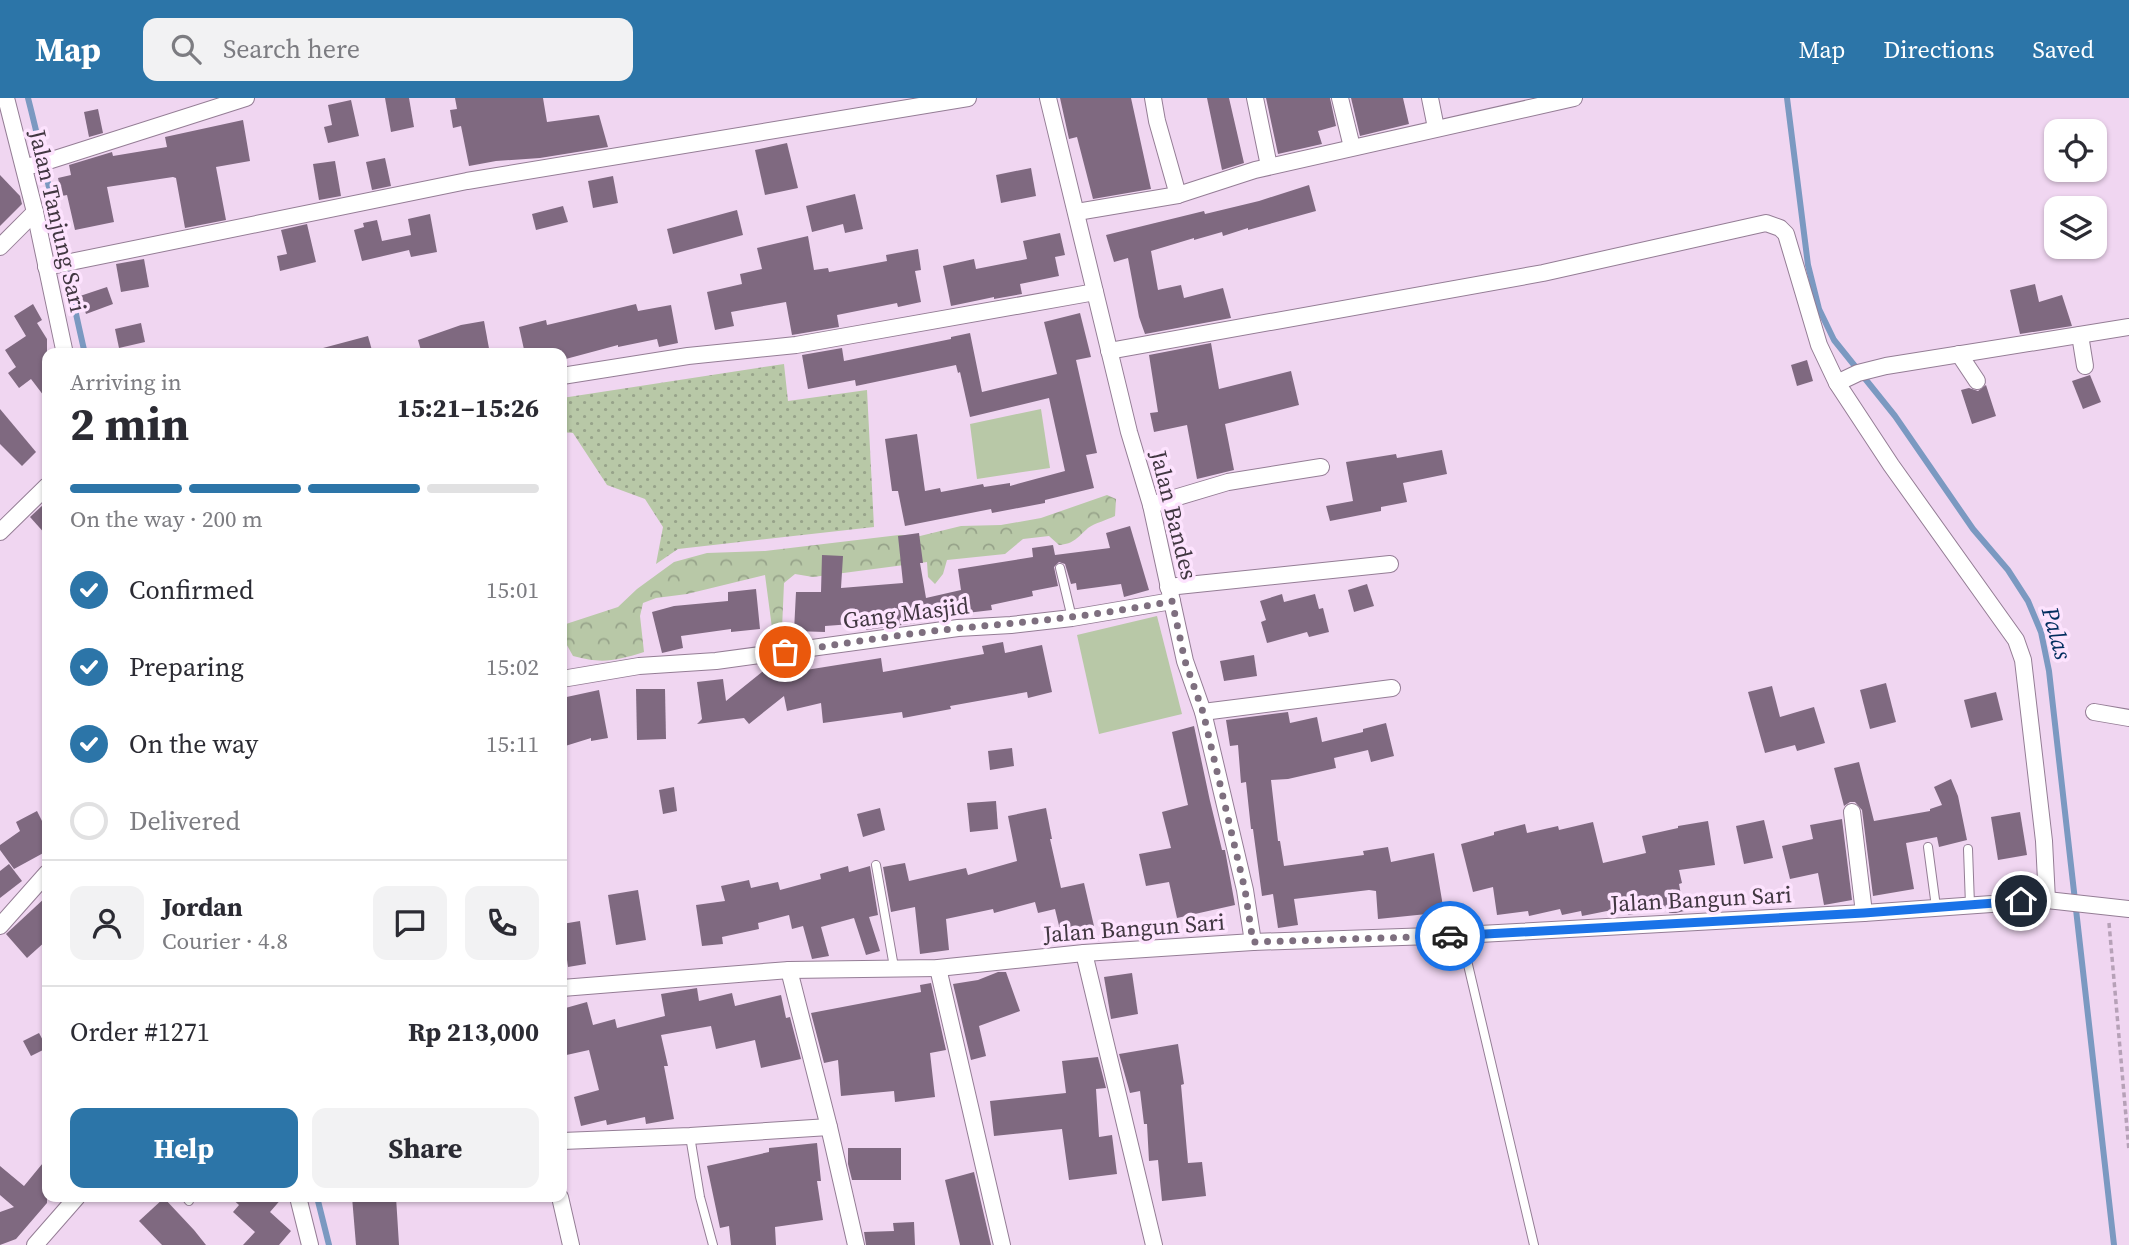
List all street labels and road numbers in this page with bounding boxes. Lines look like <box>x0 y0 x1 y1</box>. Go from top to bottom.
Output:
street label: Jalan Tanjung Sari <box>21 126 95 315</box>
street label: Jalan Bandes <box>1142 446 1205 583</box>
street label: Gang Masjid <box>841 589 971 637</box>
street label: Jalan Bangun Sari <box>1608 878 1793 920</box>
street label: Jalan Bangun Sari <box>1041 906 1226 950</box>

